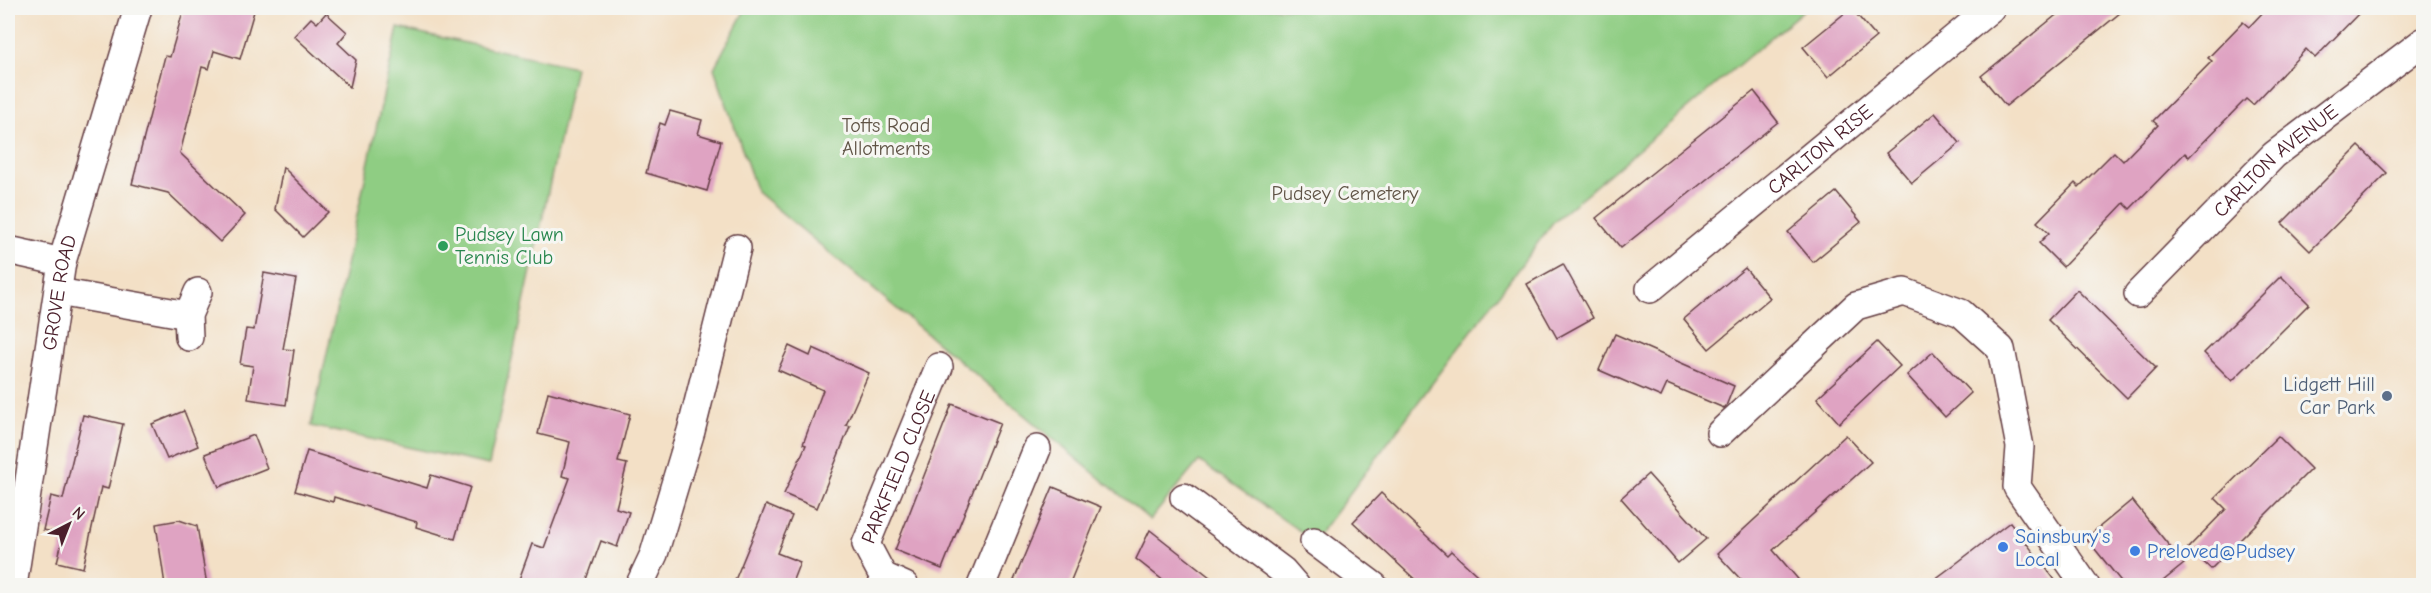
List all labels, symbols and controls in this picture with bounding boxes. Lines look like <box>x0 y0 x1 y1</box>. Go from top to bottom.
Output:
street label: CARLTON RISE <box>1763 99 1877 199</box>
street label: CARLTON AVENUE <box>2209 99 2342 222</box>
park label: Tofts Road Allotments <box>842 114 930 160</box>
park label: Pudsey Cemetery <box>1272 182 1418 205</box>
place label: Pudsey Lawn Tennis Club <box>455 223 564 269</box>
street label: GROVE ROAD <box>37 232 81 352</box>
marker: Pudsey Lawn Tennis Club <box>436 239 450 253</box>
place label: Lidgett Hill Car Park <box>2283 373 2375 419</box>
street label: PARKFIELD CLOSE <box>856 387 940 547</box>
marker: Lidgett Hill Car Park <box>2380 389 2394 403</box>
north arrow <box>39 494 99 554</box>
text: N <box>68 503 88 524</box>
place label: Sainsbury's Local <box>2015 525 2110 571</box>
marker: Sainsbury's Local <box>1996 540 2010 554</box>
place label: Preloved@Pudsey <box>2147 540 2295 563</box>
marker: Preloved@Pudsey <box>2128 544 2142 558</box>

